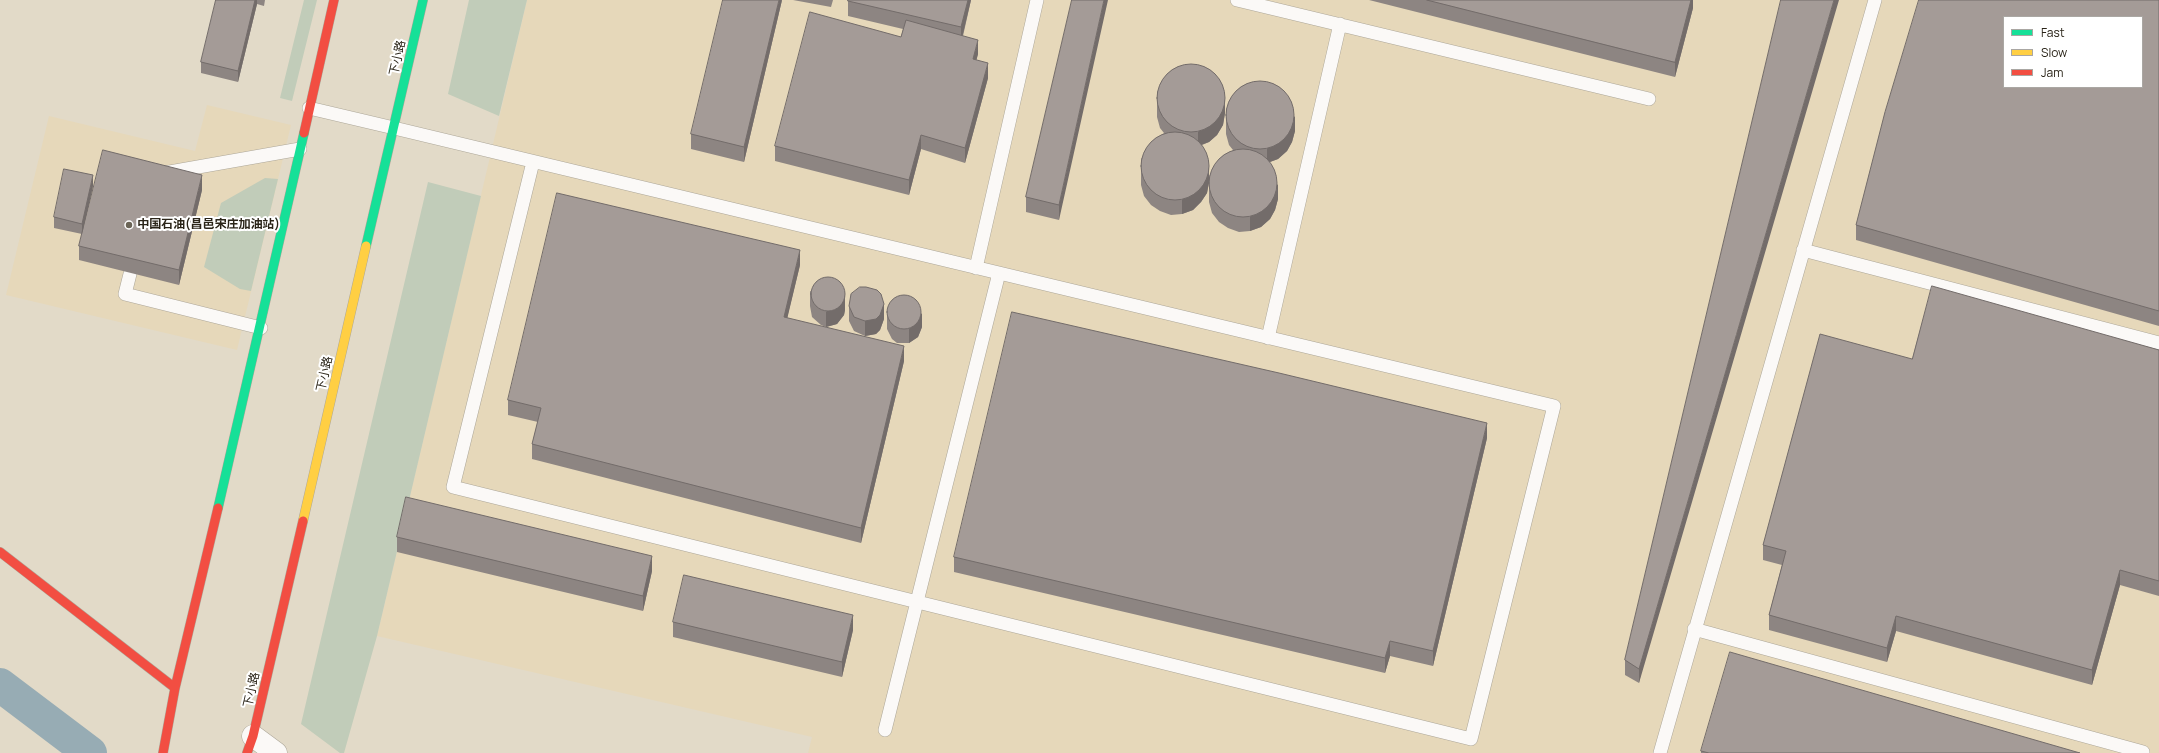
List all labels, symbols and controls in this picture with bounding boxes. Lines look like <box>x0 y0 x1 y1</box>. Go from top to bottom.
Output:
legend <box>2003 16 2143 88</box>
text: Fast <box>2041 24 2065 41</box>
street label: 下小路 <box>387 39 409 77</box>
text: Slow <box>2041 44 2067 61</box>
text: Jam <box>2041 64 2063 81</box>
place label: 中国石油(昌邑宋庄加油站) <box>137 218 280 232</box>
marker: 中国石油(昌邑宋庄加油站) <box>124 220 134 230</box>
street label: 下小路 <box>314 355 336 393</box>
street label: 下小路 <box>241 671 263 709</box>

